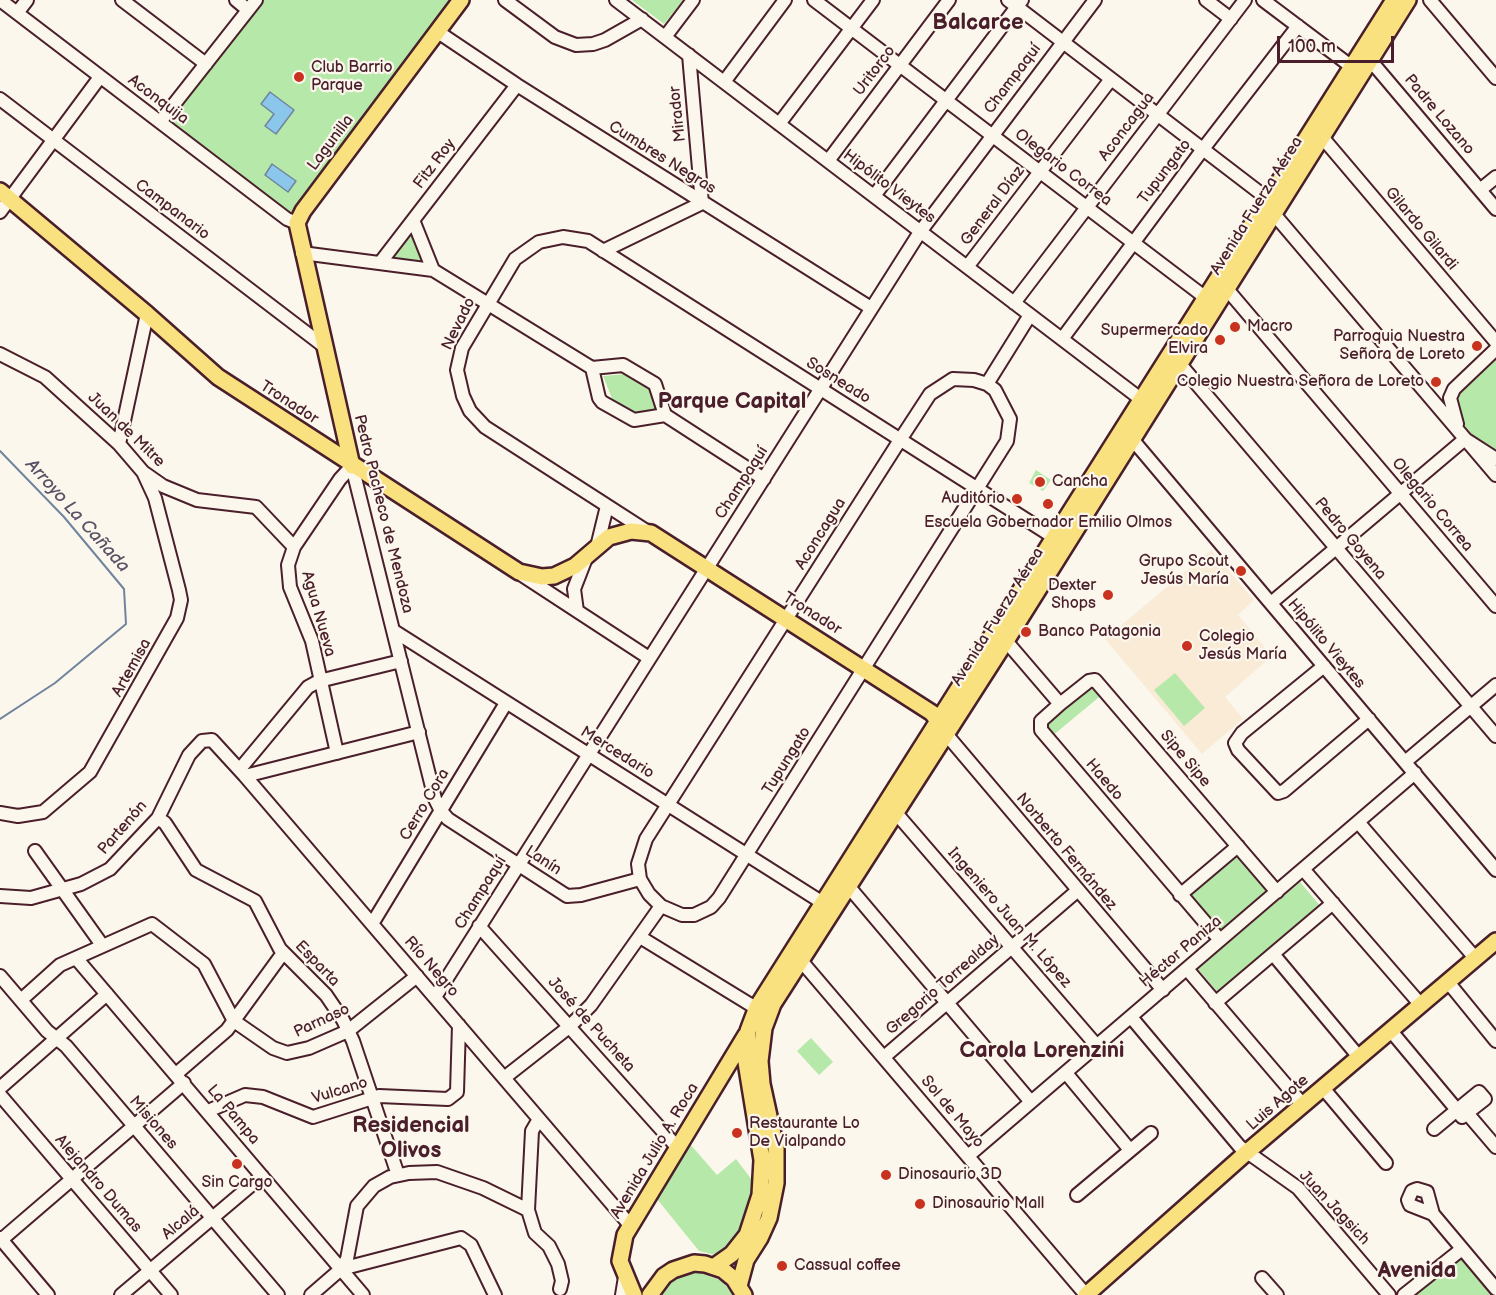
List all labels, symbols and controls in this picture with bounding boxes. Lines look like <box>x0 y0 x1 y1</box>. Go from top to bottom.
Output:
district label: Balcarce <box>932 10 1024 36</box>
scale bar <box>1280 24 1397 62</box>
text: 100 m <box>1288 36 1336 57</box>
street label: Champaquí <box>980 40 1046 118</box>
street label: Uritorco <box>850 42 900 100</box>
place label: Club Barrio Parque <box>311 58 393 96</box>
marker: Club Barrio Parque <box>292 70 306 84</box>
street label: Aconquija <box>124 71 192 129</box>
street label: Padre Lozano <box>1400 71 1478 159</box>
street label: Mirador <box>666 85 690 143</box>
street label: Aconcagua <box>1095 89 1159 165</box>
street label: Lagunilla <box>304 111 358 175</box>
street label: Cumbres Negras <box>605 117 719 199</box>
street label: Olegario Correa <box>1011 125 1115 211</box>
street label: Avenida Fuerza Aérea <box>1207 133 1307 279</box>
street label: Fitz Roy <box>410 135 460 193</box>
street label: Tupungato <box>1134 136 1196 208</box>
street label: Hipólito Vieytes <box>839 146 939 228</box>
street label: General Díaz <box>957 162 1029 250</box>
street label: Campanario <box>131 176 213 244</box>
street label: Gilardo Gilardi <box>1381 183 1461 275</box>
street label: Nevado <box>438 295 480 353</box>
place label: Macro <box>1247 317 1293 337</box>
marker: Macro <box>1228 320 1242 334</box>
place label: Supermercado Elvira <box>1101 321 1208 359</box>
place label: Parroquia Nuestra Señora de Loreto <box>1333 327 1465 365</box>
marker: Supermercado Elvira <box>1213 333 1227 347</box>
marker: Parroquia Nuestra Señora de Loreto <box>1470 339 1484 353</box>
street label: Sosneado <box>802 354 874 408</box>
place label: Colegio Nuestra Señora de Loreto <box>1177 372 1424 392</box>
marker: Colegio Nuestra Señora de Loreto <box>1429 375 1443 389</box>
street label: Tronador <box>256 377 322 429</box>
street label: Juan de Mitre <box>83 388 169 472</box>
district label: Parque Capital <box>658 389 806 415</box>
street label: Pedro Pacheco de Mendoza <box>349 413 417 615</box>
street label: Champaquí <box>711 443 773 523</box>
street label: Olegario Correa <box>1387 454 1477 556</box>
water label: Arroyo La Cañada <box>20 455 134 577</box>
place label: Cancha <box>1052 472 1108 492</box>
marker: Cancha <box>1033 475 1047 489</box>
place label: Auditório <box>941 489 1005 509</box>
marker: Auditório <box>1010 492 1024 506</box>
street label: Pedro Goyena <box>1310 494 1390 584</box>
street label: Aconcagua <box>791 495 851 573</box>
marker: Escuela Gobernador Emilio Olmos <box>1041 497 1055 511</box>
place label: Escuela Gobernador Emilio Olmos <box>924 513 1172 533</box>
street label: Avenida Fuerza Aérea <box>948 544 1048 690</box>
place label: Grupo Scout Jesús María <box>1139 552 1229 590</box>
marker: Grupo Scout Jesús María <box>1234 564 1248 578</box>
street label: Agua Nueva <box>297 569 339 659</box>
place label: Dexter Shops <box>1048 576 1096 614</box>
marker: Dexter Shops <box>1101 588 1115 602</box>
street label: Tronador <box>779 589 845 639</box>
street label: Hipólito Vieytes <box>1283 595 1369 693</box>
place label: Banco Patagonia <box>1038 622 1161 642</box>
marker: Banco Patagonia <box>1019 625 1033 639</box>
place label: Colegio Jesús María <box>1199 627 1287 665</box>
street label: Artemisa <box>108 636 156 700</box>
marker: Colegio Jesús María <box>1180 639 1194 653</box>
street label: Mercedario <box>576 723 658 783</box>
street label: Tupungato <box>759 724 815 798</box>
street label: Sipe Sipe <box>1156 727 1214 791</box>
street label: Haedo <box>1081 755 1127 805</box>
street label: Cerro Cora <box>396 766 454 844</box>
street label: Norberto Fernández <box>1011 790 1121 914</box>
street label: Partenón <box>94 797 152 859</box>
street label: Lanín <box>521 842 565 880</box>
street label: Ingeniero Juan M. López <box>943 844 1075 992</box>
street label: Champaquí <box>451 853 511 933</box>
street label: Héctor Paniza <box>1136 912 1226 992</box>
street label: Gregorio Torrealday <box>882 931 1004 1039</box>
street label: Río Negro <box>400 933 462 1001</box>
street label: Esparta <box>291 937 343 991</box>
street label: José de Pucheta <box>543 974 639 1076</box>
street label: Parnaso <box>291 1000 353 1042</box>
district label: Carola Lorenzini <box>960 1038 1124 1064</box>
street label: Luis Agote <box>1243 1071 1313 1135</box>
street label: Sol de Mayo <box>916 1072 988 1152</box>
street label: Vulcano <box>310 1073 370 1109</box>
street label: Avenida Julio A. Roca <box>607 1080 703 1222</box>
street label: La Pampa <box>202 1081 264 1149</box>
street label: Misiones <box>125 1092 181 1154</box>
district label: Residencial Olivos <box>352 1113 470 1164</box>
place label: Restaurante Lo De Vialpando <box>749 1114 860 1152</box>
marker: Restaurante Lo De Vialpando <box>730 1126 744 1140</box>
street label: Alejandro Dumas <box>50 1131 146 1237</box>
marker: Sin Cargo <box>230 1157 244 1171</box>
place label: Dinosaurio 3D <box>898 1165 1002 1185</box>
street label: Juan Jagsich <box>1295 1167 1373 1249</box>
marker: Dinosaurio 3D <box>879 1168 893 1182</box>
place label: Sin Cargo <box>201 1173 273 1193</box>
place label: Dinosaurio Mall <box>932 1194 1044 1214</box>
marker: Dinosaurio Mall <box>913 1197 927 1211</box>
street label: Alcalá <box>158 1202 204 1244</box>
place label: Cassual coffee <box>794 1256 901 1276</box>
district label: Avenida <box>1378 1258 1456 1284</box>
marker: Cassual coffee <box>775 1259 789 1273</box>

